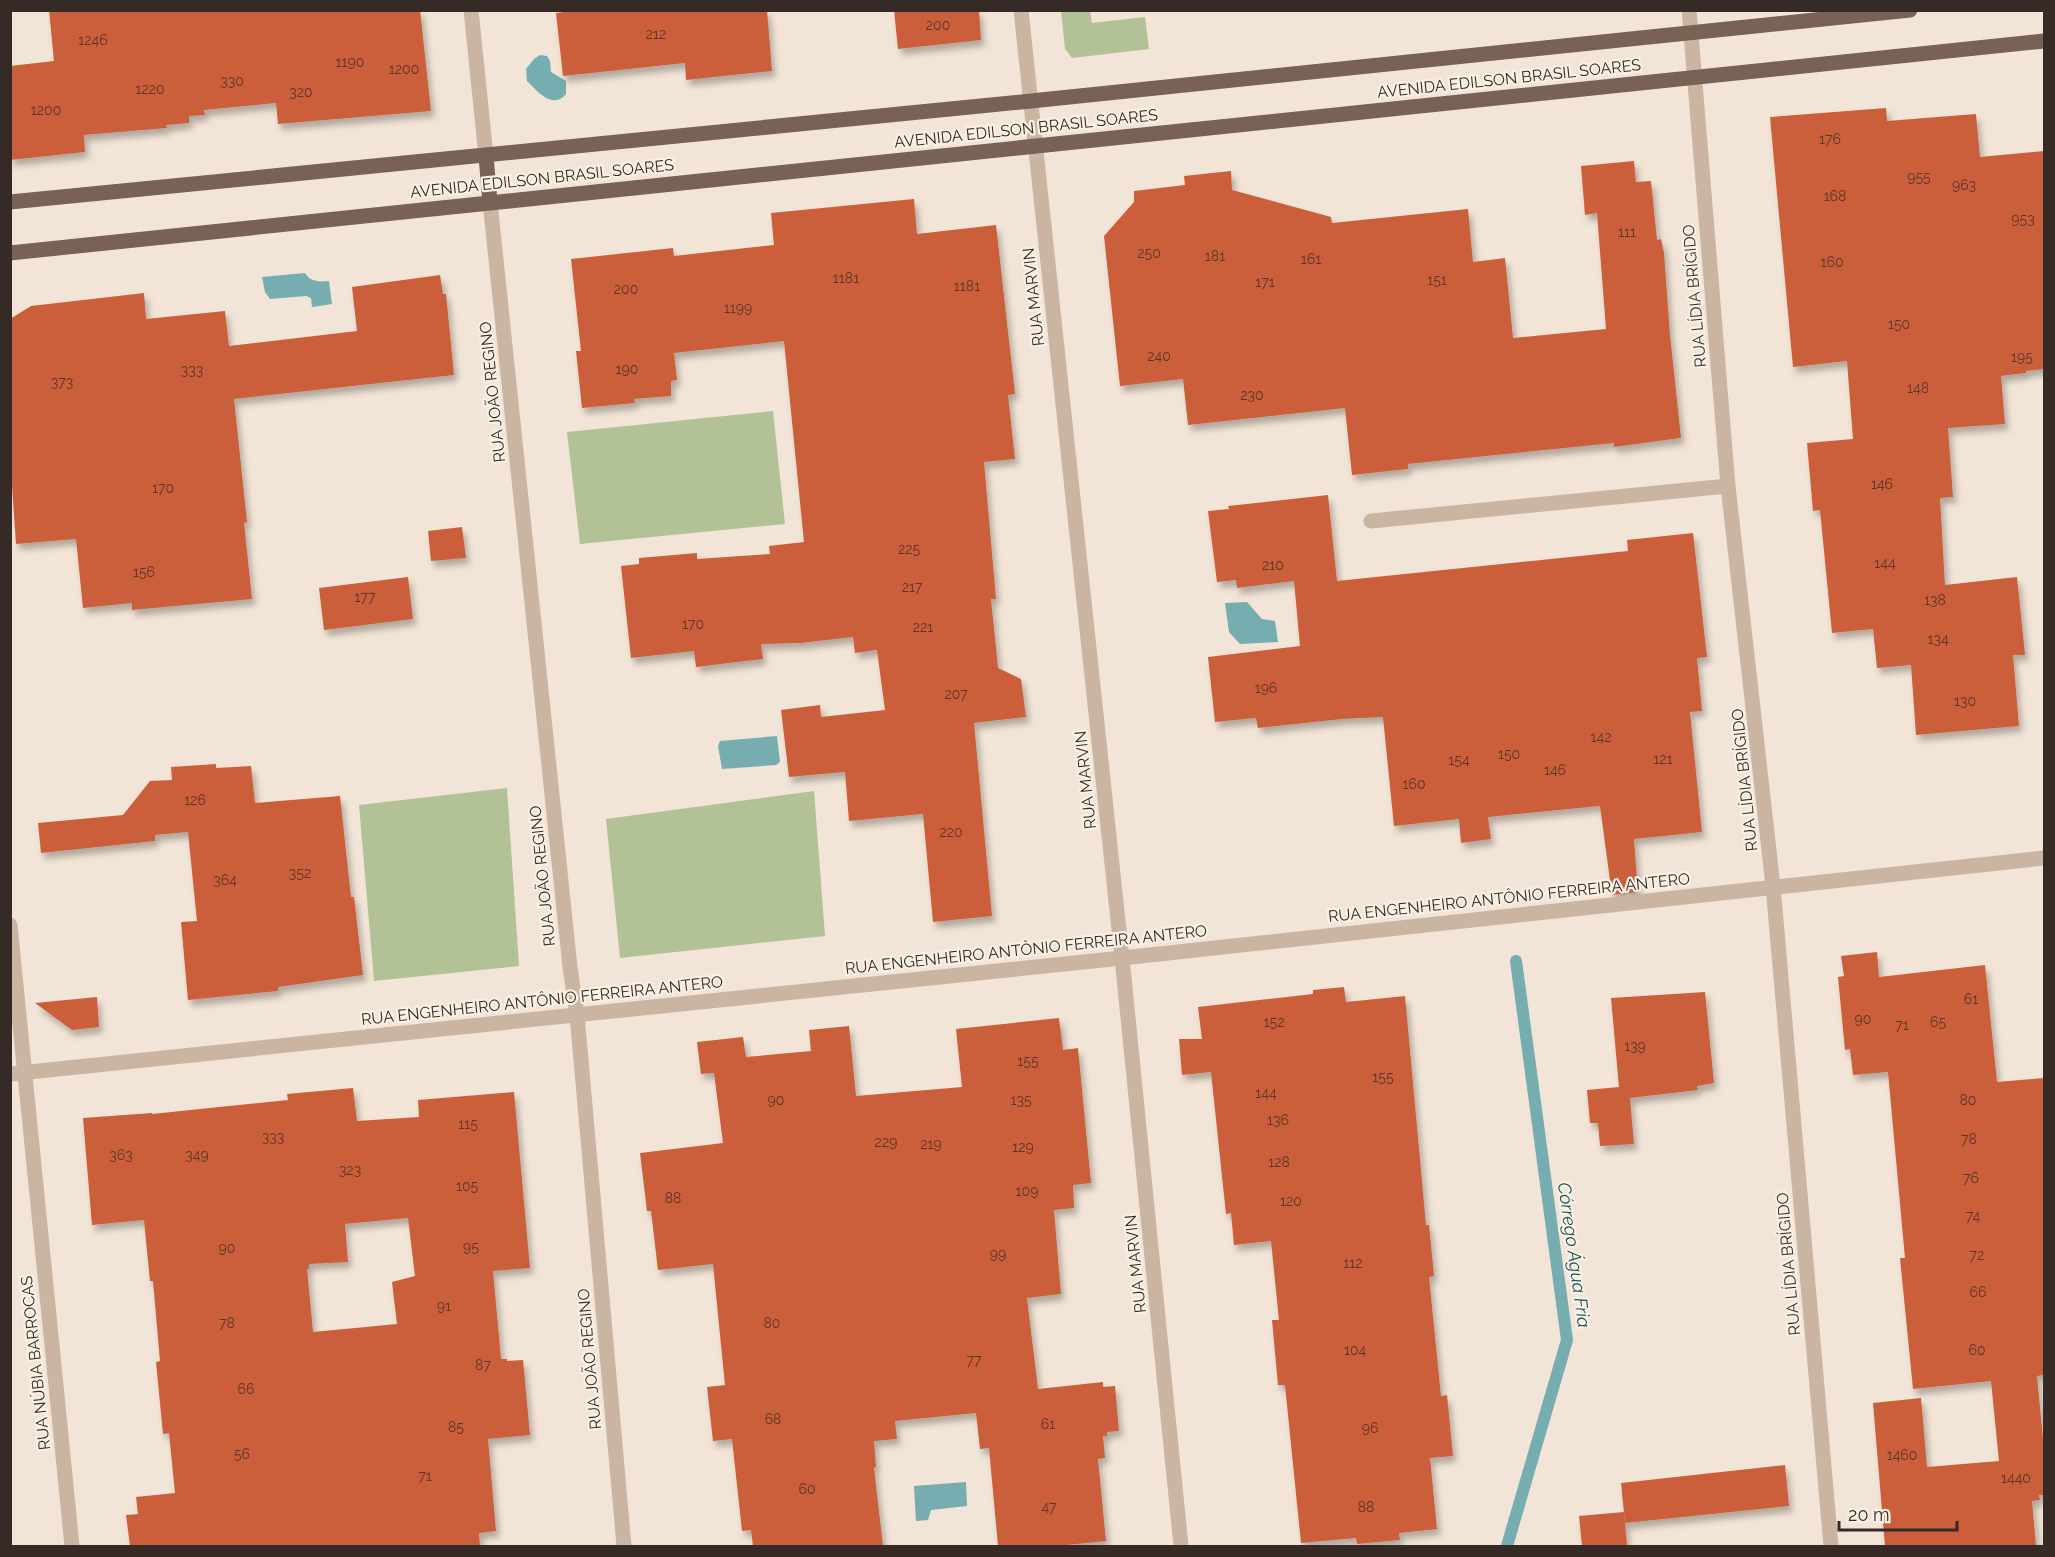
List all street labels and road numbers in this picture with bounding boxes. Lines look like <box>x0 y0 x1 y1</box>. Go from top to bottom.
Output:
street label: AVENIDA EDILSON BRASIL SOARES <box>1376 55 1642 102</box>
street label: AVENIDA EDILSON BRASIL SOARES <box>893 105 1159 152</box>
street label: AVENIDA EDILSON BRASIL SOARES <box>409 155 675 202</box>
street label: RUA LÍDIA BRÍGIDO <box>1678 224 1710 368</box>
street label: RUA MARVIN <box>1019 247 1048 347</box>
street label: RUA JOÃO REGINO <box>475 321 509 463</box>
street label: RUA LÍDIA BRÍGIDO <box>1727 708 1761 852</box>
street label: RUA MARVIN <box>1071 730 1100 830</box>
street label: RUA JOÃO REGINO <box>525 805 559 947</box>
street label: RUA ENGENHEIRO ANTÔNIO FERREIRA ANTERO <box>1327 868 1691 926</box>
street label: RUA ENGENHEIRO ANTÔNIO FERREIRA ANTERO <box>844 920 1208 978</box>
street label: RUA ENGENHEIRO ANTÔNIO FERREIRA ANTERO <box>360 971 724 1029</box>
street label: RUA LÍDIA BRÍGIDO <box>1772 1192 1804 1336</box>
street label: RUA MARVIN <box>1121 1214 1150 1314</box>
street label: RUA NÚBIA BARROCAS <box>16 1275 54 1451</box>
street label: RUA JOÃO REGINO <box>573 1288 605 1430</box>

